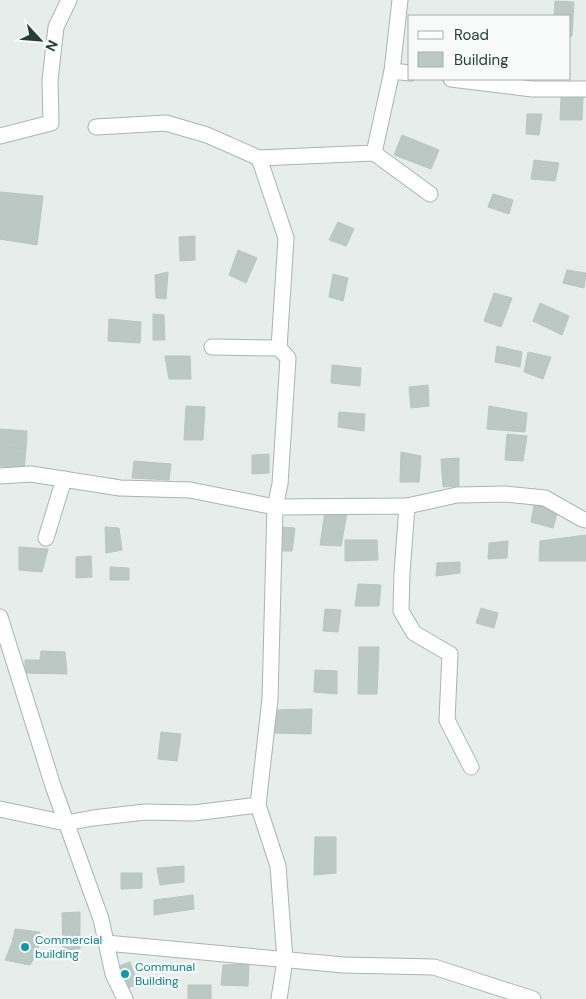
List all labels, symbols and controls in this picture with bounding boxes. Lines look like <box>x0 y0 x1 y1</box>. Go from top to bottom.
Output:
north arrow <box>15 15 65 65</box>
legend <box>408 15 571 80</box>
text: Road <box>454 25 489 45</box>
text: N <box>41 37 62 54</box>
text: Building <box>454 50 509 70</box>
place label: Commercial building <box>35 932 102 962</box>
marker: Commercial building <box>19 941 31 953</box>
place label: Communal Building <box>135 959 195 989</box>
marker: Communal Building <box>119 968 131 980</box>

